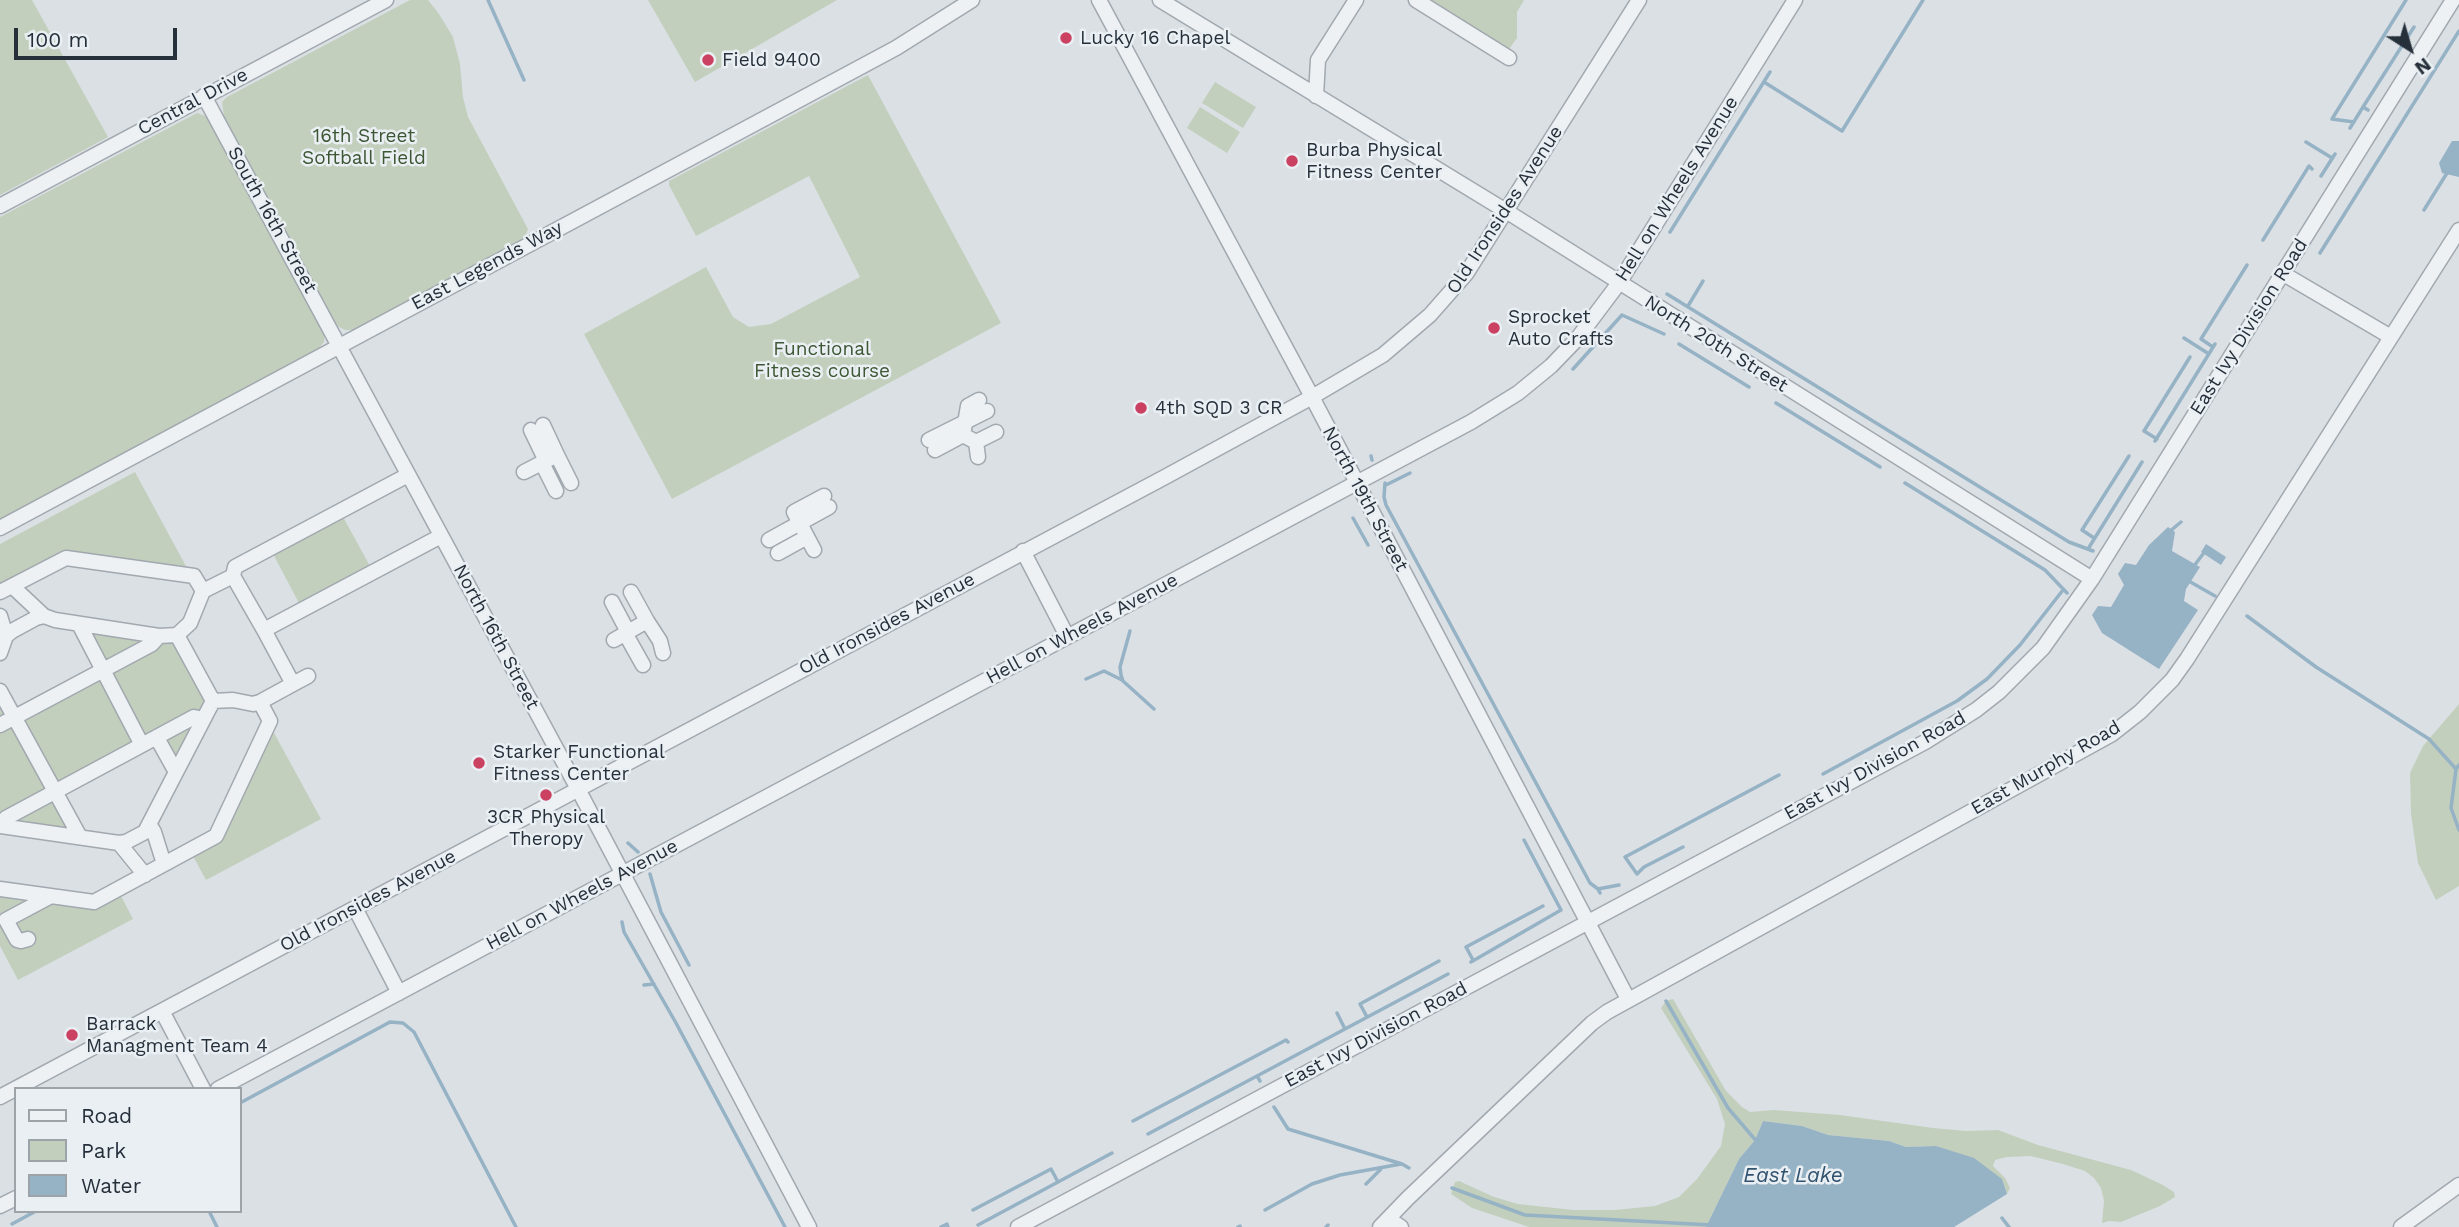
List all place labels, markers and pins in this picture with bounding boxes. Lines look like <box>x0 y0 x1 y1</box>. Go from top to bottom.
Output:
place label: Lucky 16 Chapel <box>1080 27 1230 49</box>
marker: Lucky 16 Chapel <box>1058 30 1074 46</box>
place label: Field 9400 <box>722 49 821 71</box>
marker: Field 9400 <box>700 52 716 68</box>
place label: Burba Physical Fitness Center <box>1306 139 1442 183</box>
marker: Burba Physical Fitness Center <box>1284 153 1300 169</box>
place label: Sprocket Auto Crafts <box>1508 306 1614 350</box>
marker: Sprocket Auto Crafts <box>1486 320 1502 336</box>
place label: 4th SQD 3 CR <box>1155 397 1283 419</box>
marker: 4th SQD 3 CR <box>1133 400 1149 416</box>
place label: Starker Functional Fitness Center <box>493 741 665 785</box>
marker: Starker Functional Fitness Center <box>471 755 487 771</box>
marker: 3CR Physical Theropy <box>538 787 554 803</box>
place label: 3CR Physical Theropy <box>487 806 605 850</box>
place label: Barrack Managment Team 4 <box>86 1013 268 1057</box>
marker: Barrack Managment Team 4 <box>64 1027 80 1043</box>

